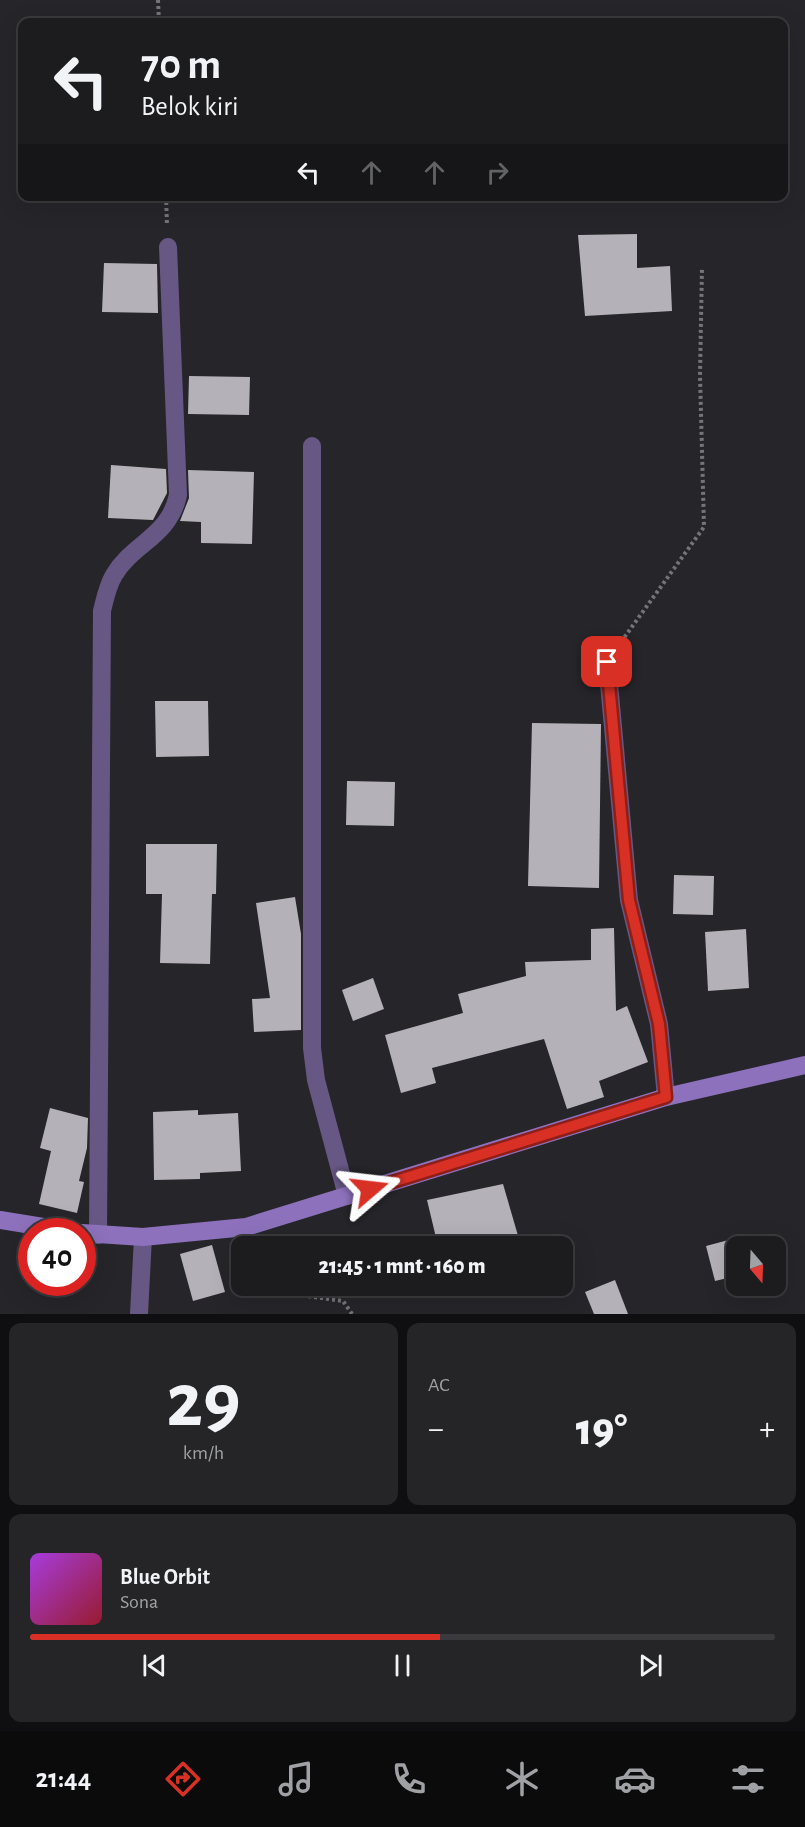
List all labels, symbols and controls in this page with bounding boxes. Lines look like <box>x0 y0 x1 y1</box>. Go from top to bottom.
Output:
icon: left <box>42 42 120 120</box>
text: 70 m <box>141 44 221 86</box>
text: Belok kiri <box>141 93 238 120</box>
icon: left <box>292 156 325 189</box>
icon: ahead <box>355 156 388 189</box>
icon: ahead <box>418 156 451 189</box>
icon: right <box>481 156 514 189</box>
pin <box>581 636 632 687</box>
icon: arrive <box>590 645 623 678</box>
position arrow <box>338 1157 402 1221</box>
speed limit sign: 40 <box>18 1218 96 1296</box>
north arrow <box>726 1236 786 1296</box>
map controls <box>726 1236 786 1296</box>
text: 21:45 · 1 mnt · 160 m <box>318 1255 486 1277</box>
text: 29 <box>166 1363 241 1441</box>
text: AC <box>428 1375 450 1395</box>
text: 19° <box>576 1408 627 1453</box>
text: − <box>428 1413 444 1446</box>
text: + <box>759 1413 775 1446</box>
text: km/h <box>183 1443 224 1463</box>
text: Blue Orbit <box>120 1566 210 1588</box>
text: Sona <box>120 1592 158 1612</box>
icon: previous <box>138 1649 171 1682</box>
icon: pause <box>386 1649 419 1682</box>
icon: next <box>634 1649 667 1682</box>
icon: directions <box>162 1758 204 1800</box>
icon: music <box>275 1758 317 1800</box>
icon: phone <box>388 1758 430 1800</box>
icon: climate <box>501 1758 543 1800</box>
icon: car <box>614 1758 656 1800</box>
icon: filters <box>727 1758 769 1800</box>
text: 21:44 <box>36 1765 91 1792</box>

